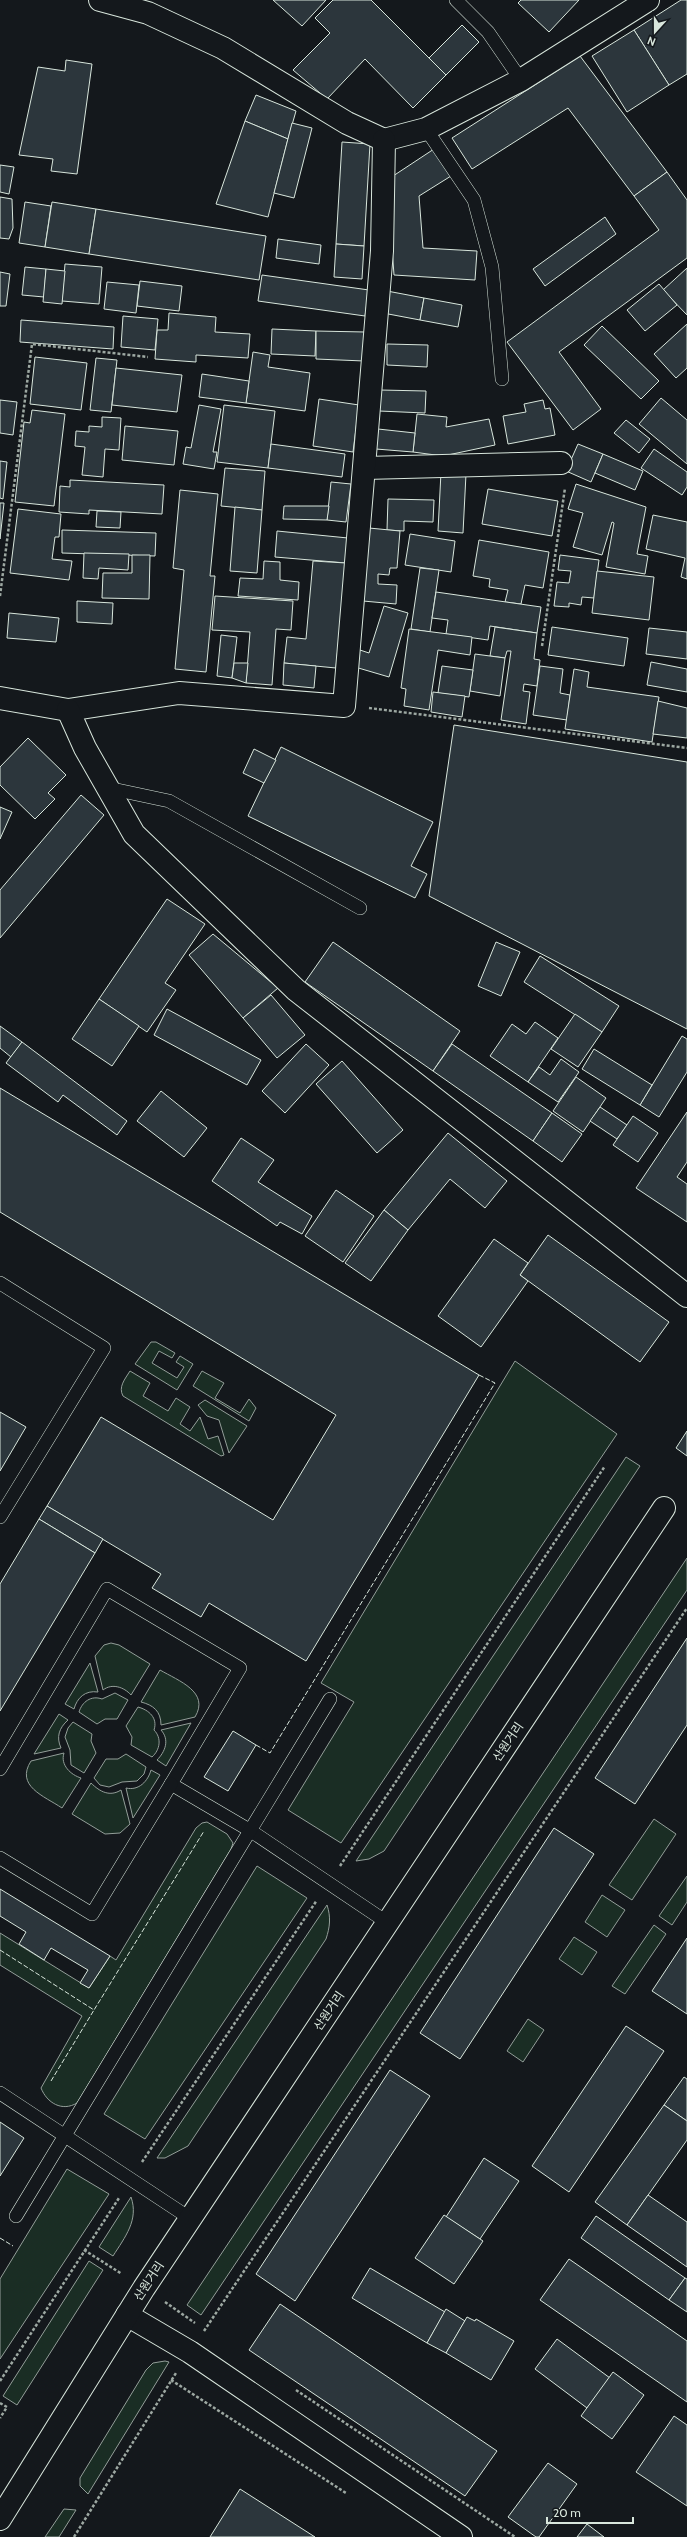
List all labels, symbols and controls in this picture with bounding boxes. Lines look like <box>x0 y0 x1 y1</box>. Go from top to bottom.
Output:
north arrow <box>635 12 675 52</box>
text: N <box>645 33 658 49</box>
street label: 산원거리 <box>489 1719 526 1764</box>
street label: 산원거리 <box>310 1988 347 2033</box>
street label: 산원거리 <box>130 2258 167 2303</box>
scale bar <box>547 2499 633 2525</box>
text: 20 m <box>553 2505 581 2520</box>

